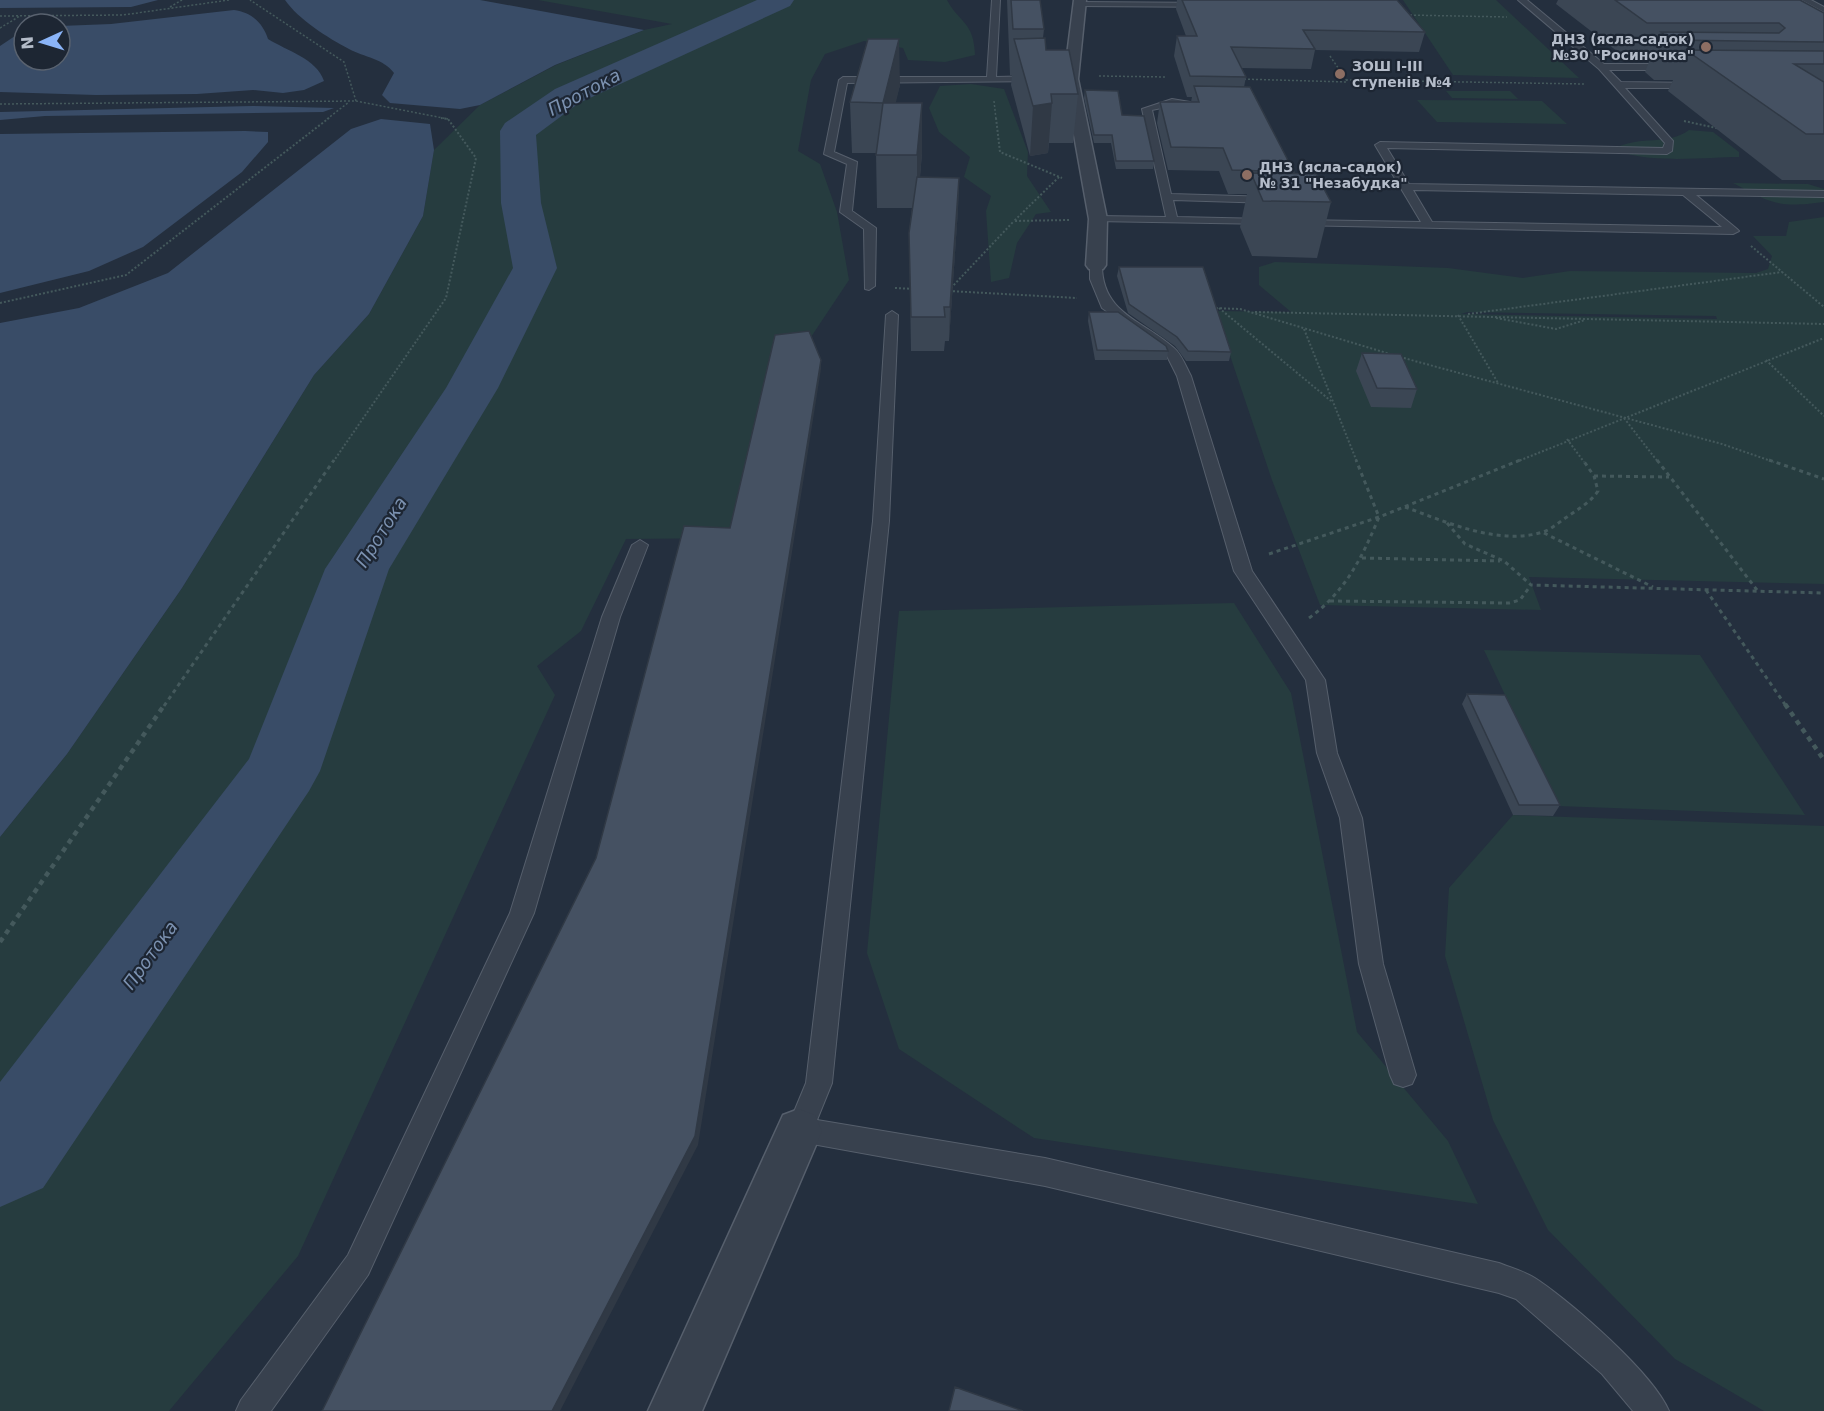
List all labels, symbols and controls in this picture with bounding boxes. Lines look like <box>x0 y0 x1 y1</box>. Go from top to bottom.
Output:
north arrow <box>12 12 72 72</box>
place label: ДНЗ (ясла-садок) №30 "Росиночка" <box>1551 31 1694 63</box>
text: N <box>18 36 37 50</box>
marker: ДНЗ (ясла-садок) №30 "Росиночка" <box>1699 40 1713 54</box>
place label: ЗОШ І-ІІІ ступенів №4 <box>1352 58 1452 90</box>
water label: Протока <box>544 64 624 120</box>
marker: ЗОШ І-ІІІ ступенів №4 <box>1333 67 1347 81</box>
place label: ДНЗ (ясла-садок) № 31 "Незабудка" <box>1259 159 1408 191</box>
marker: ДНЗ (ясла-садок) № 31 "Незабудка" <box>1240 168 1254 182</box>
water label: Протока <box>351 493 411 571</box>
water label: Протока <box>118 917 182 993</box>

